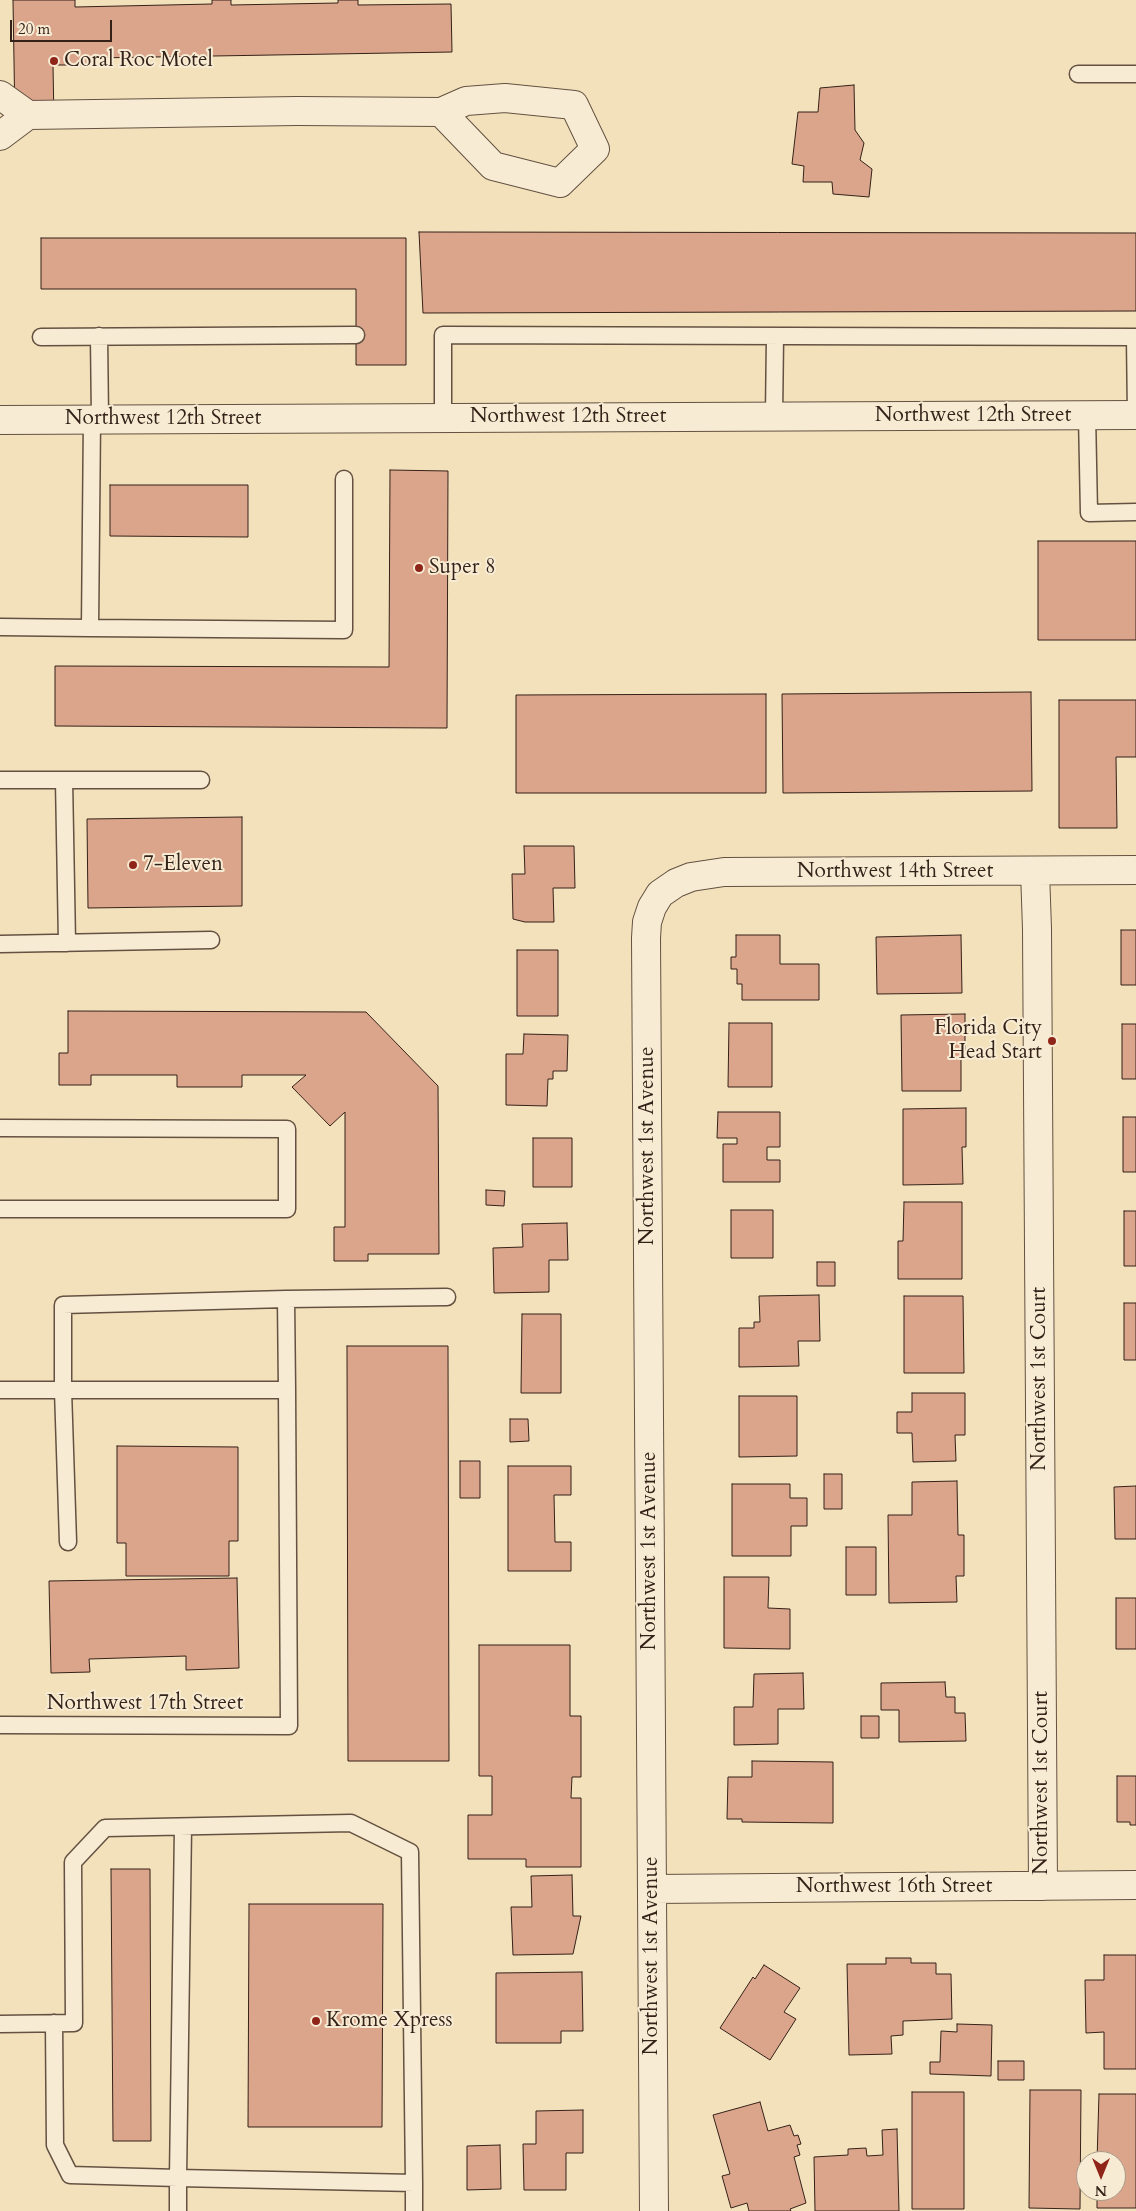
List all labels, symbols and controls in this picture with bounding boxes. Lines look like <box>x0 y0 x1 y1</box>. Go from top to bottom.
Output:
scale bar <box>12 10 115 42</box>
text: 20 m <box>18 19 50 39</box>
place label: Coral Roc Motel <box>64 48 213 74</box>
marker: Coral Roc Motel <box>48 55 60 67</box>
street label: Northwest 12th Street <box>875 403 1071 429</box>
street label: Northwest 12th Street <box>470 404 666 430</box>
street label: Northwest 12th Street <box>65 406 261 432</box>
place label: Super 8 <box>429 555 496 581</box>
marker: Super 8 <box>413 562 425 574</box>
place label: 7-Eleven <box>143 852 223 878</box>
marker: 7-Eleven <box>127 859 139 871</box>
street label: Northwest 14th Street <box>797 859 993 885</box>
place label: Florida City Head Start <box>934 1016 1042 1066</box>
marker: Florida City Head Start <box>1046 1035 1058 1047</box>
street label: Northwest 1st Avenue <box>635 1047 661 1245</box>
street label: Northwest 1st Court <box>1027 1287 1053 1471</box>
street label: Northwest 1st Avenue <box>637 1452 663 1650</box>
street label: Northwest 17th Street <box>47 1691 243 1717</box>
street label: Northwest 1st Court <box>1029 1691 1055 1875</box>
street label: Northwest 1st Avenue <box>639 1857 665 2055</box>
street label: Northwest 16th Street <box>796 1874 992 1900</box>
place label: Krome Xpress <box>326 2008 453 2034</box>
marker: Krome Xpress <box>310 2015 322 2027</box>
north arrow <box>1076 2151 1126 2201</box>
text: N <box>1095 2181 1107 2200</box>

